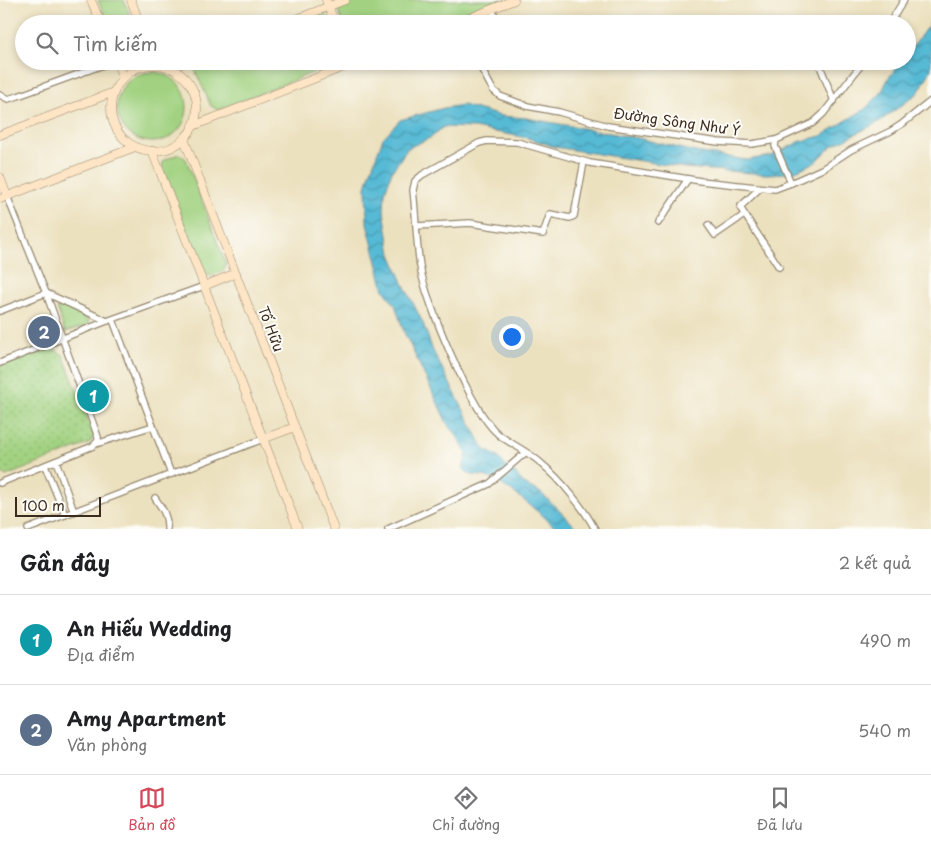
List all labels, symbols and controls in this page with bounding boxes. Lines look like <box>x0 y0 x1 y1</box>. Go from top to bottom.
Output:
search box <box>15 15 916 70</box>
icon: search <box>33 29 61 57</box>
text: Tìm kiếm <box>73 29 158 57</box>
street label: Đường Sông Như Ý <box>612 102 742 141</box>
street label: Tố Hữu <box>253 303 290 355</box>
pin: 2 <box>28 313 60 351</box>
your location <box>499 324 525 350</box>
pin: 1 <box>77 377 109 415</box>
scale bar <box>15 494 101 517</box>
text: 100 m <box>22 495 65 516</box>
text: Gần đây <box>20 546 110 578</box>
text: 2 kết quả <box>839 550 911 574</box>
text: An Hiếu Wedding <box>67 614 232 642</box>
text: 1 <box>32 628 40 652</box>
text: 490 m <box>860 628 911 652</box>
text: Địa điểm <box>67 642 135 666</box>
text: Amy Apartment <box>67 704 226 732</box>
text: 2 <box>30 718 42 742</box>
text: 540 m <box>858 718 911 742</box>
text: Văn phòng <box>67 732 148 756</box>
tab: Bản đồ <box>128 784 175 835</box>
tab: Chỉ đường <box>432 784 500 835</box>
tab: Đã lưu <box>757 784 803 835</box>

